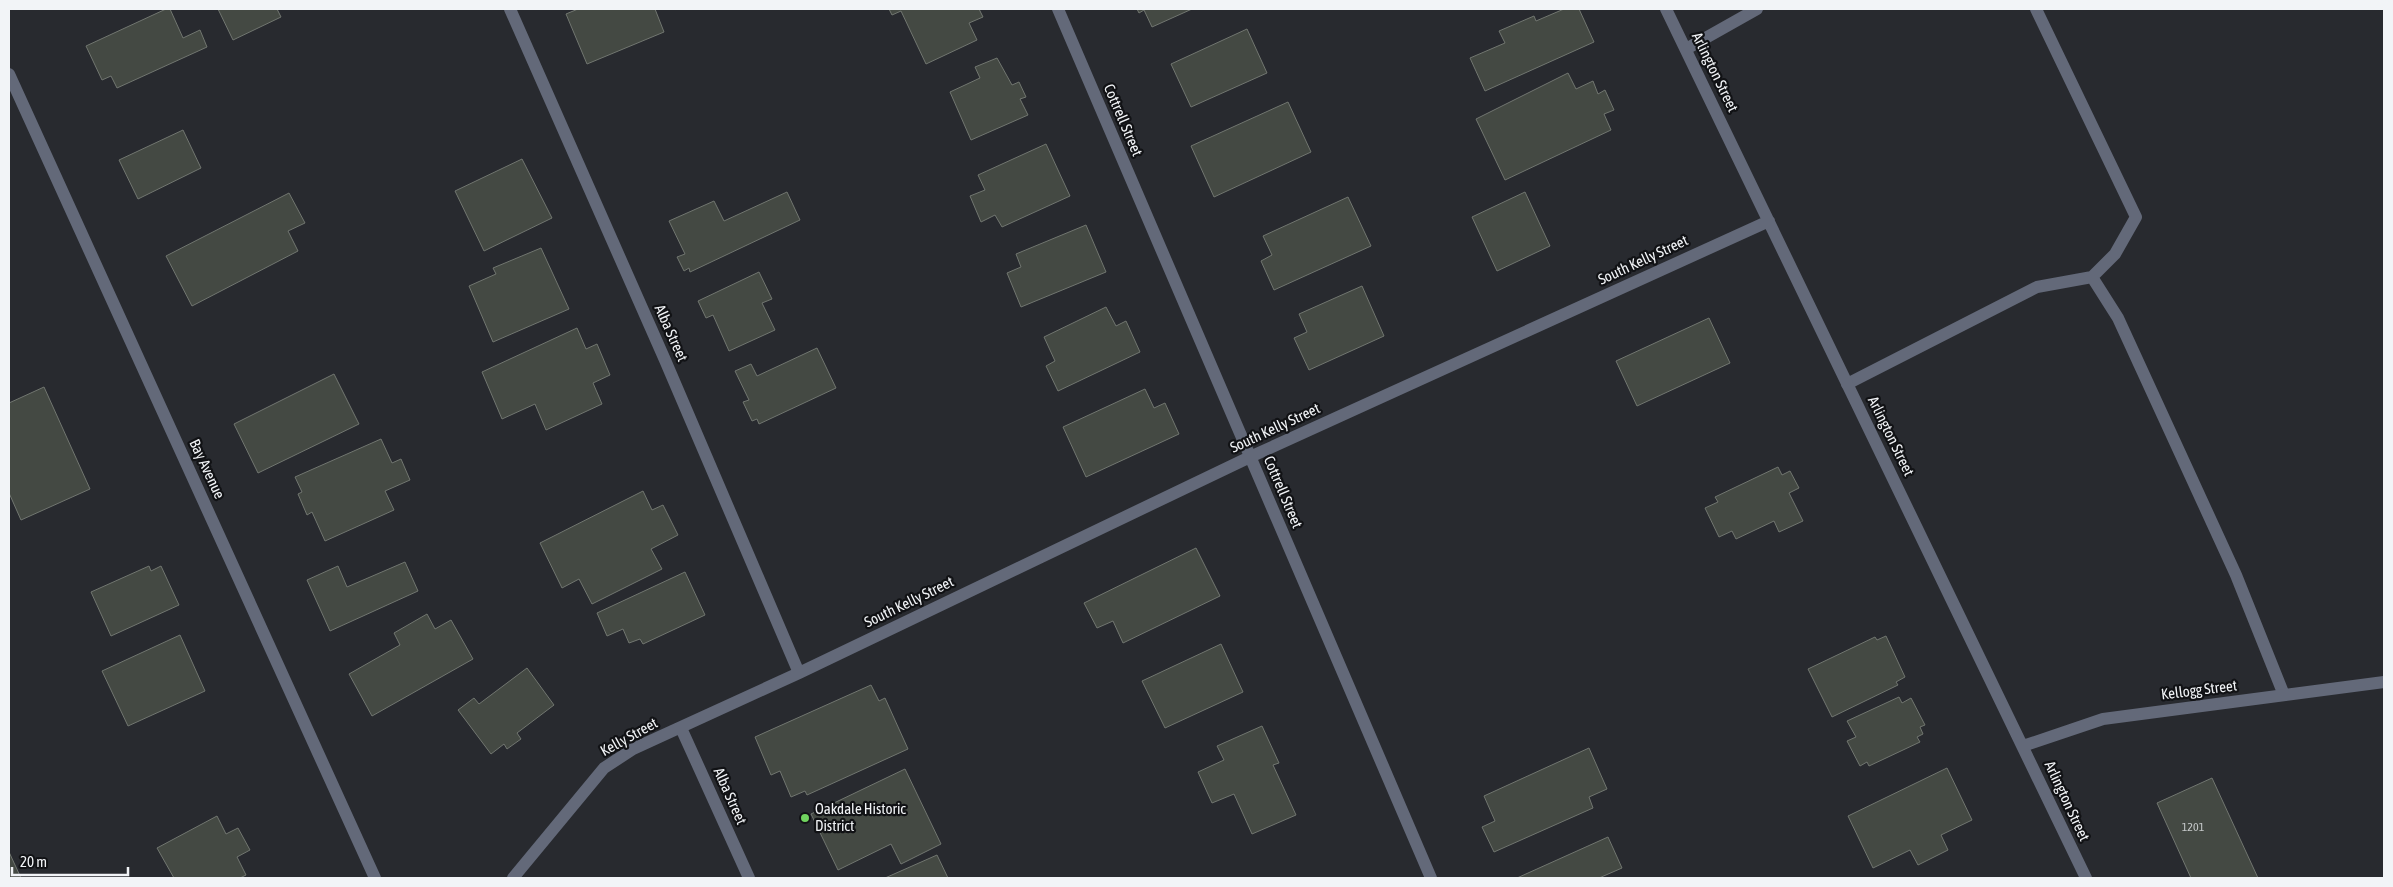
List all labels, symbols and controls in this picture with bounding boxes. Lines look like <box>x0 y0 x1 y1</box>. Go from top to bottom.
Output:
street label: Arlington Street <box>1689 29 1742 114</box>
street label: Cottrell Street <box>1101 81 1146 158</box>
street label: South Kelly Street <box>1595 231 1690 288</box>
street label: Alba Street <box>651 302 692 364</box>
street label: Arlington Street <box>1865 393 1918 478</box>
street label: South Kelly Street <box>1227 399 1322 456</box>
street label: Bay Avenue <box>186 436 229 501</box>
street label: Cottrell Street <box>1261 453 1306 530</box>
street label: South Kelly Street <box>861 573 956 630</box>
street label: Kellogg Street <box>2160 676 2238 703</box>
street label: Kelly Street <box>597 714 660 759</box>
street label: Arlington Street <box>2041 758 2093 844</box>
street label: Alba Street <box>710 765 751 827</box>
place label: Oakdale Historic District <box>815 800 906 834</box>
marker: Oakdale Historic District <box>799 812 811 824</box>
house number: 1201 <box>2182 820 2205 834</box>
scale bar <box>12 844 129 876</box>
text: 20 m <box>20 853 47 870</box>

